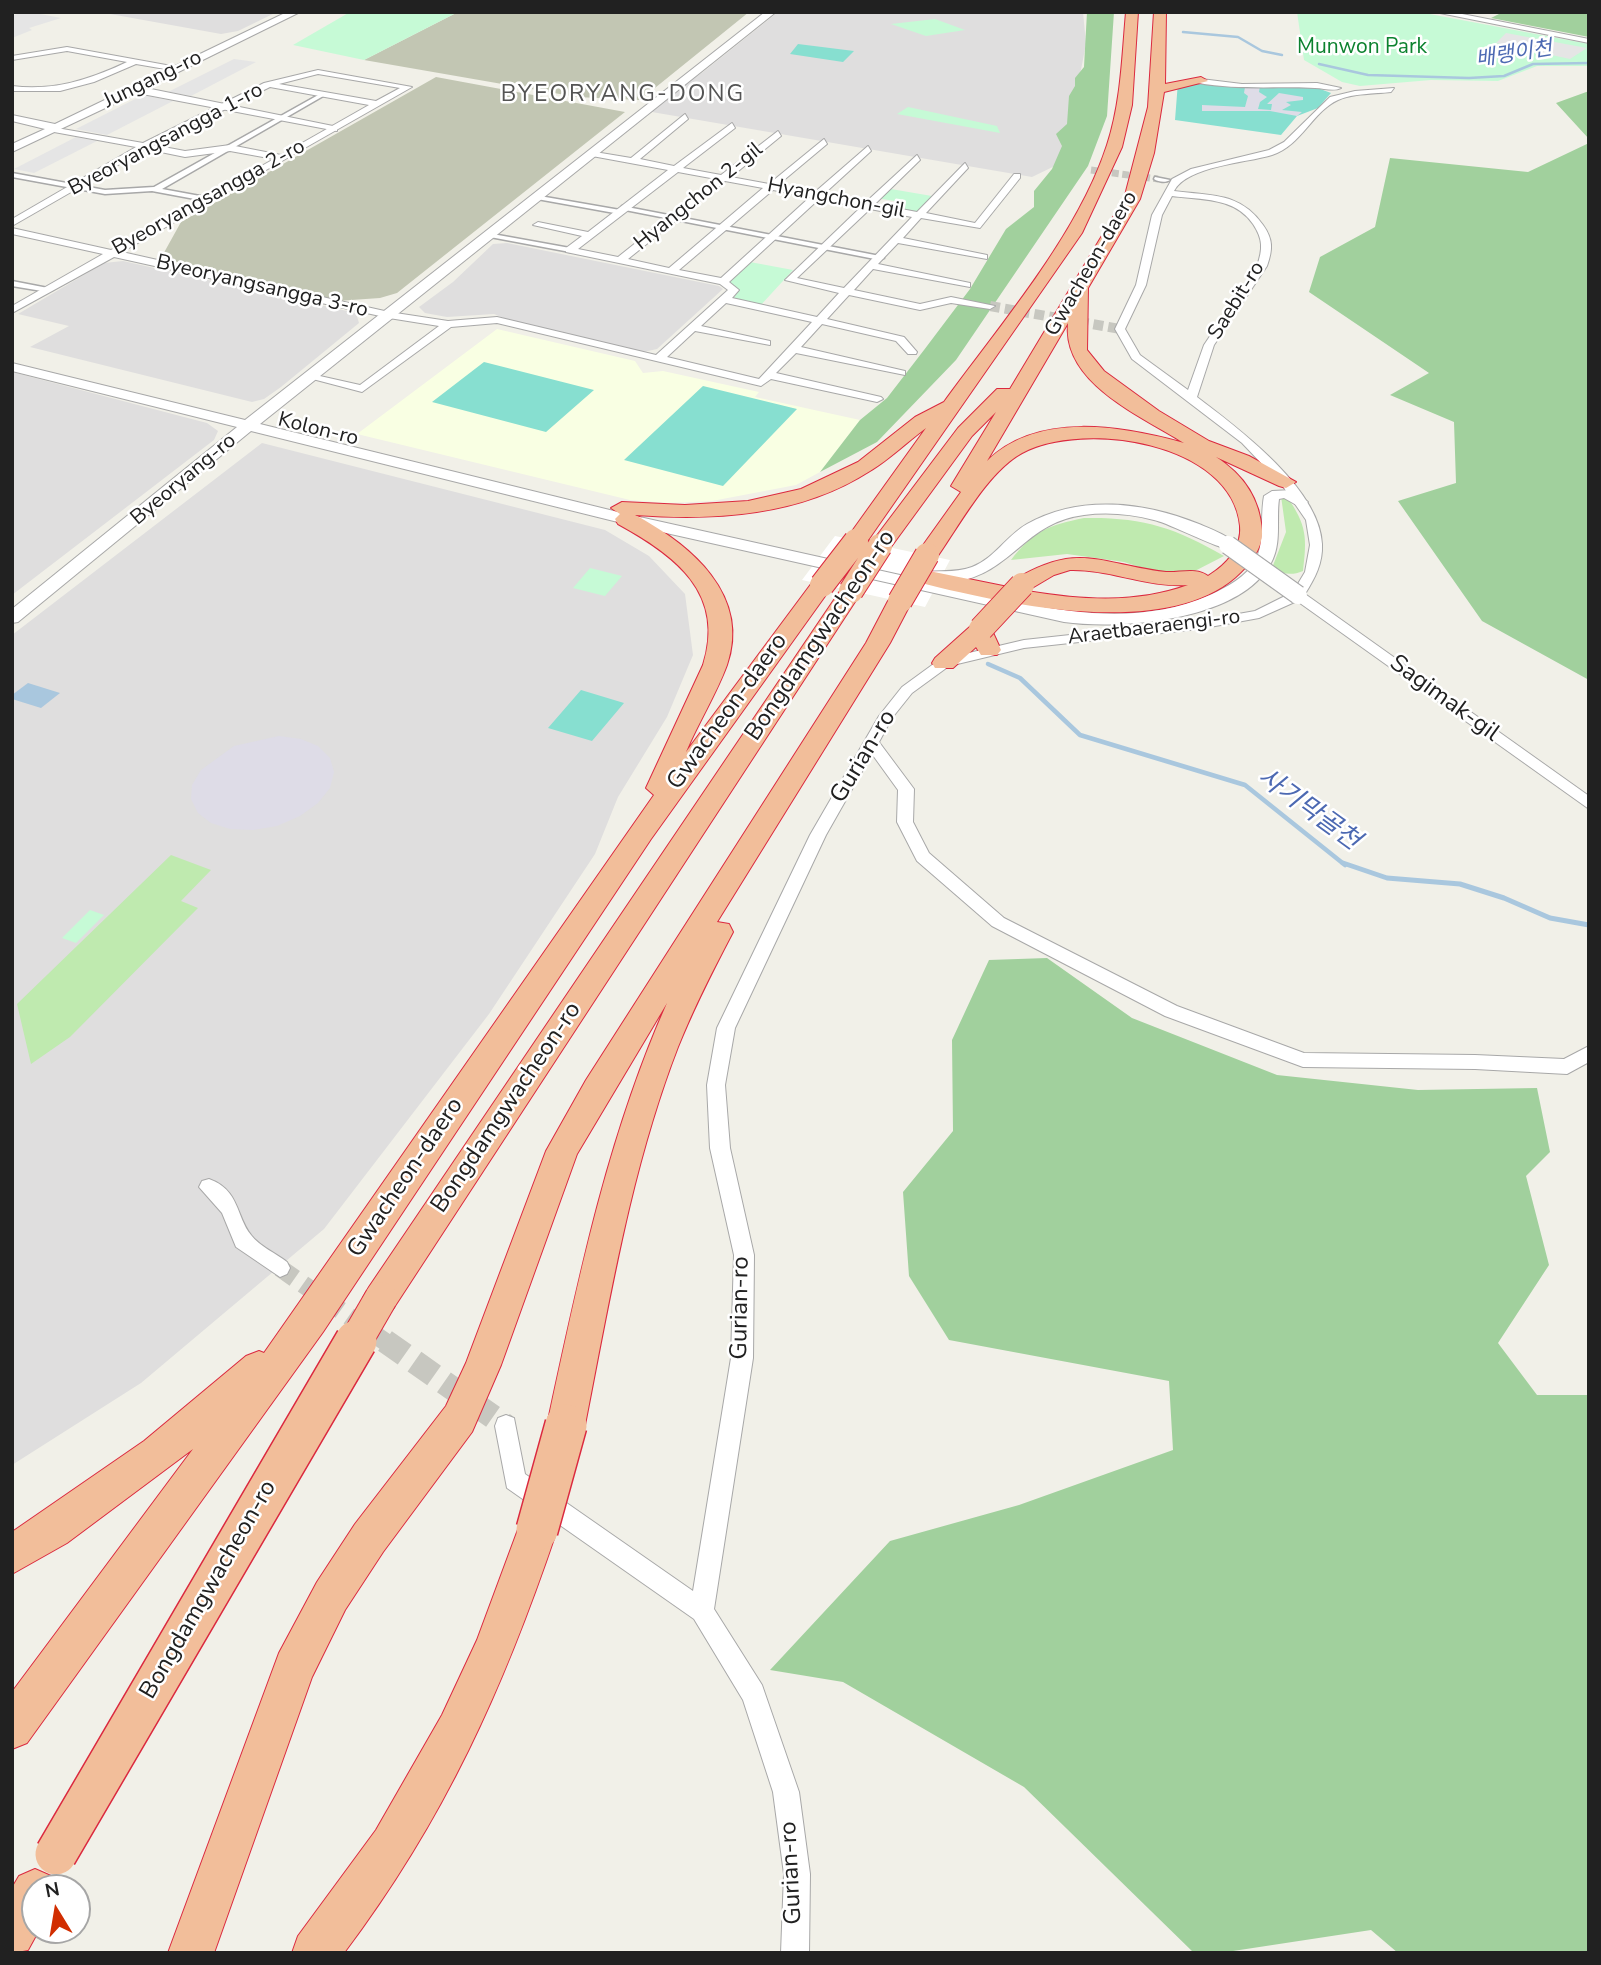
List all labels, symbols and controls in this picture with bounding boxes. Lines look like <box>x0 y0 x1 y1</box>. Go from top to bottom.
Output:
park label: Munwon Park <box>1297 35 1427 61</box>
water label: 배랭이천 <box>1474 37 1554 73</box>
street label: Jungang-ro <box>100 45 206 115</box>
street label: Byeoryangsangga 1-ro <box>64 78 268 202</box>
district label: BYEORYANG-DONG <box>503 81 743 109</box>
street label: Byeoryangsangga 2-ro <box>108 134 310 262</box>
street label: Hyangchon 2-gil <box>630 138 768 256</box>
street label: Hyangchon-gil <box>765 173 907 225</box>
street label: Gwacheon-daero <box>1040 187 1144 341</box>
street label: Byeoryangsangga 3-ro <box>154 250 370 324</box>
street label: Saebit-ro <box>1203 257 1271 345</box>
street label: Kolon-ro <box>275 408 361 452</box>
street label: Byeoryang-ro <box>126 429 242 531</box>
street label: Bongdamgwacheon-ro <box>740 525 902 747</box>
street label: Araetbaeraengi-ro <box>1066 605 1242 651</box>
street label: Gwacheon-daero <box>662 628 794 796</box>
street label: Sagimak-gil <box>1383 649 1505 749</box>
street label: Gurian-ro <box>825 705 903 809</box>
water label: 사기막골천 <box>1250 762 1366 858</box>
street label: Bongdamgwacheon-ro <box>426 997 588 1219</box>
street label: Gwacheon-daero <box>342 1093 470 1263</box>
street label: Gurian-ro <box>726 1256 756 1360</box>
street label: Bongdamgwacheon-ro <box>135 1476 283 1704</box>
street label: Gurian-ro <box>775 1821 809 1925</box>
north arrow <box>21 1874 91 1944</box>
text: N <box>43 1876 62 1904</box>

